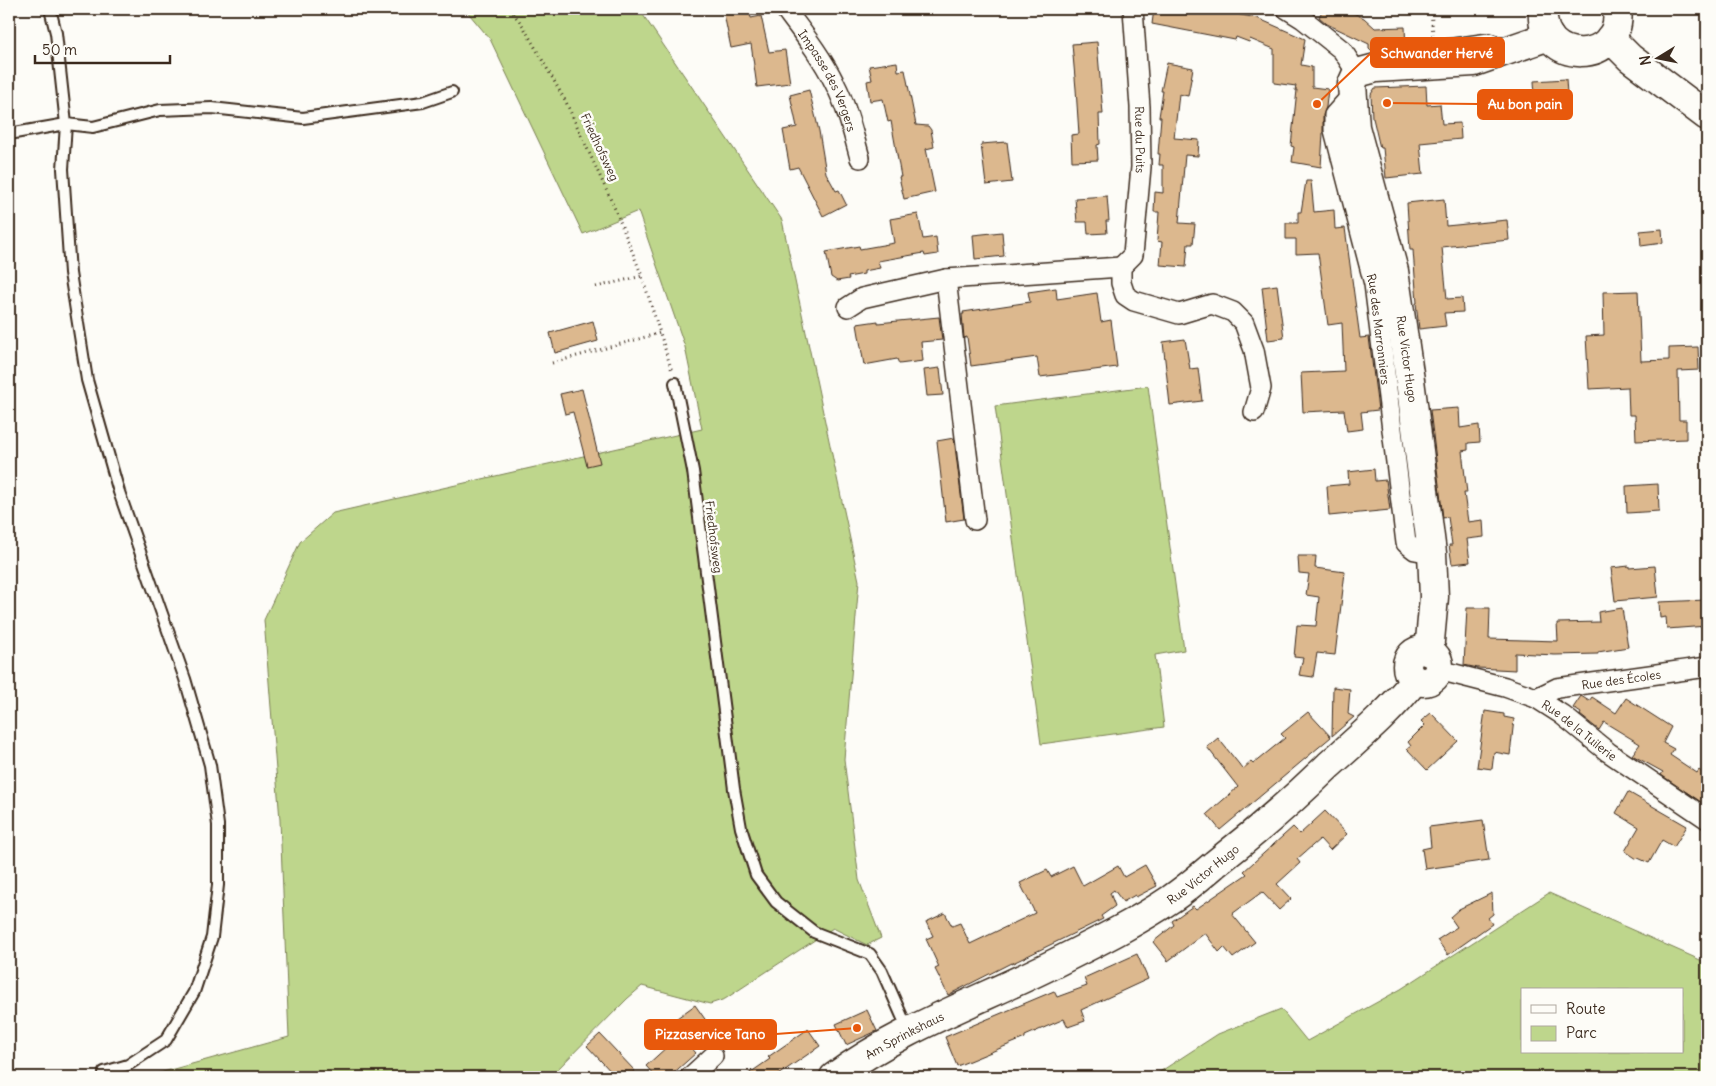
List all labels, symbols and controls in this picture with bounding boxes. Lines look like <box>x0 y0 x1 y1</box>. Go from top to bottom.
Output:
street label: Impasse des Vergers <box>795 26 860 133</box>
scale bar <box>35 32 170 64</box>
north arrow <box>1634 32 1684 82</box>
callout: Schwander Hervé <box>1371 38 1504 67</box>
text: 50 m <box>42 40 77 59</box>
text: Schwander Hervé <box>1381 44 1494 62</box>
text: N <box>1635 54 1655 67</box>
callout: Au bon pain <box>1478 90 1572 119</box>
text: Au bon pain <box>1488 95 1562 113</box>
street label: Rue du Puits <box>1132 106 1149 174</box>
street label: Friedhofsweg <box>578 111 622 183</box>
street label: Rue des Marronniers <box>1364 272 1394 386</box>
street label: Rue Victor Hugo <box>1393 315 1421 404</box>
street label: Friedhofsweg <box>702 500 726 574</box>
street label: Rue des Écoles <box>1581 666 1662 692</box>
street label: Rue de la Tuilerie <box>1539 696 1620 763</box>
street label: Rue Victor Hugo <box>1164 841 1242 907</box>
legend <box>1521 988 1684 1054</box>
text: Route <box>1566 999 1606 1018</box>
street label: Am Sprinkshaus <box>862 1008 946 1062</box>
callout: Pizzaservice Tano <box>645 1020 776 1049</box>
text: Parc <box>1566 1023 1597 1042</box>
text: Pizzaservice Tano <box>655 1025 765 1043</box>

